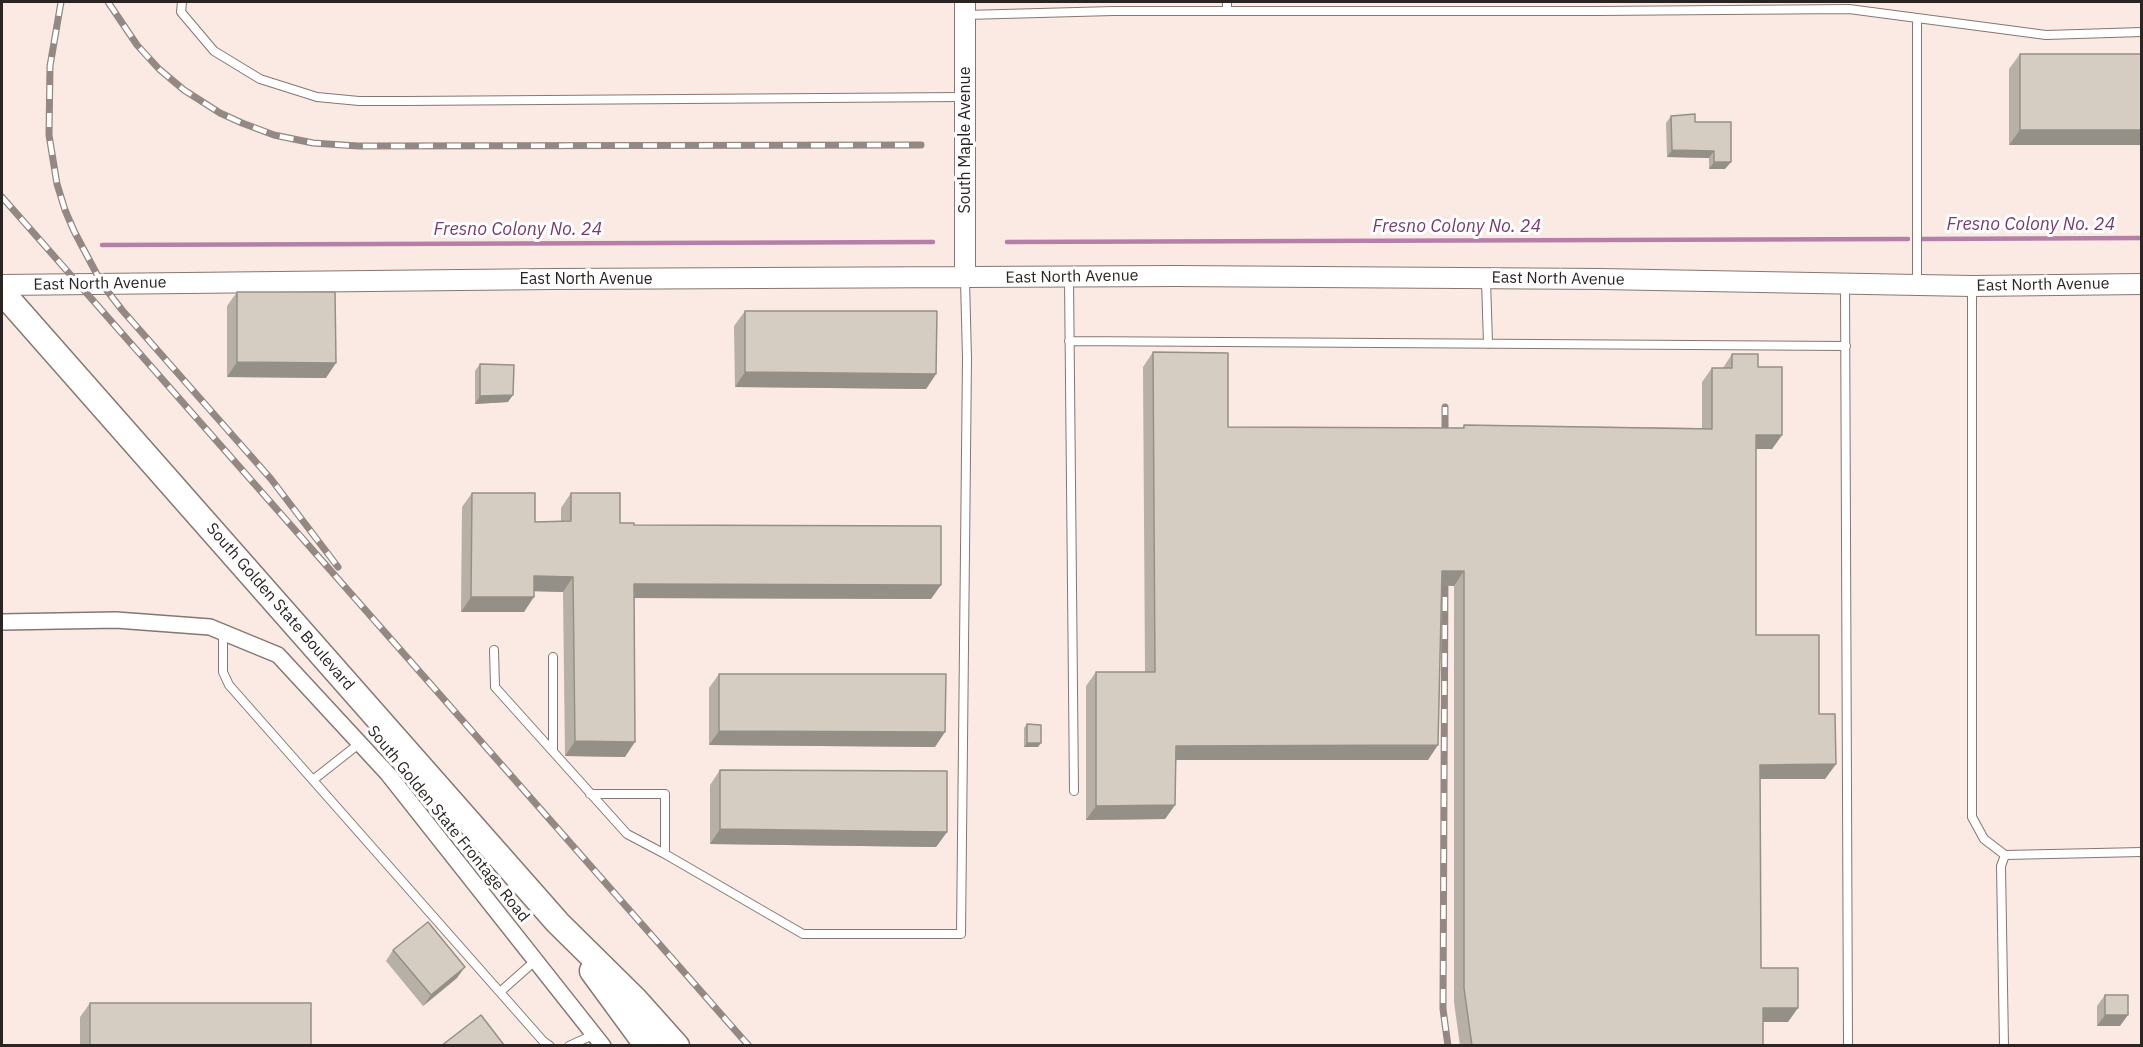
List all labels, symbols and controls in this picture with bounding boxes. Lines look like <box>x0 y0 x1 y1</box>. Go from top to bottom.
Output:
street label: South Maple Avenue <box>955 67 975 213</box>
water label: Fresno Colony No. 24 <box>1947 214 2115 236</box>
water label: Fresno Colony No. 24 <box>1373 216 1541 238</box>
water label: Fresno Colony No. 24 <box>434 219 602 241</box>
street label: East North Avenue <box>1005 266 1139 288</box>
street label: East North Avenue <box>1491 268 1625 290</box>
street label: East North Avenue <box>519 269 653 289</box>
street label: East North Avenue <box>33 273 167 295</box>
street label: East North Avenue <box>1976 274 2110 296</box>
street label: South Golden State Boulevard <box>202 519 358 695</box>
street label: South Golden State Frontage Road <box>363 722 533 926</box>

